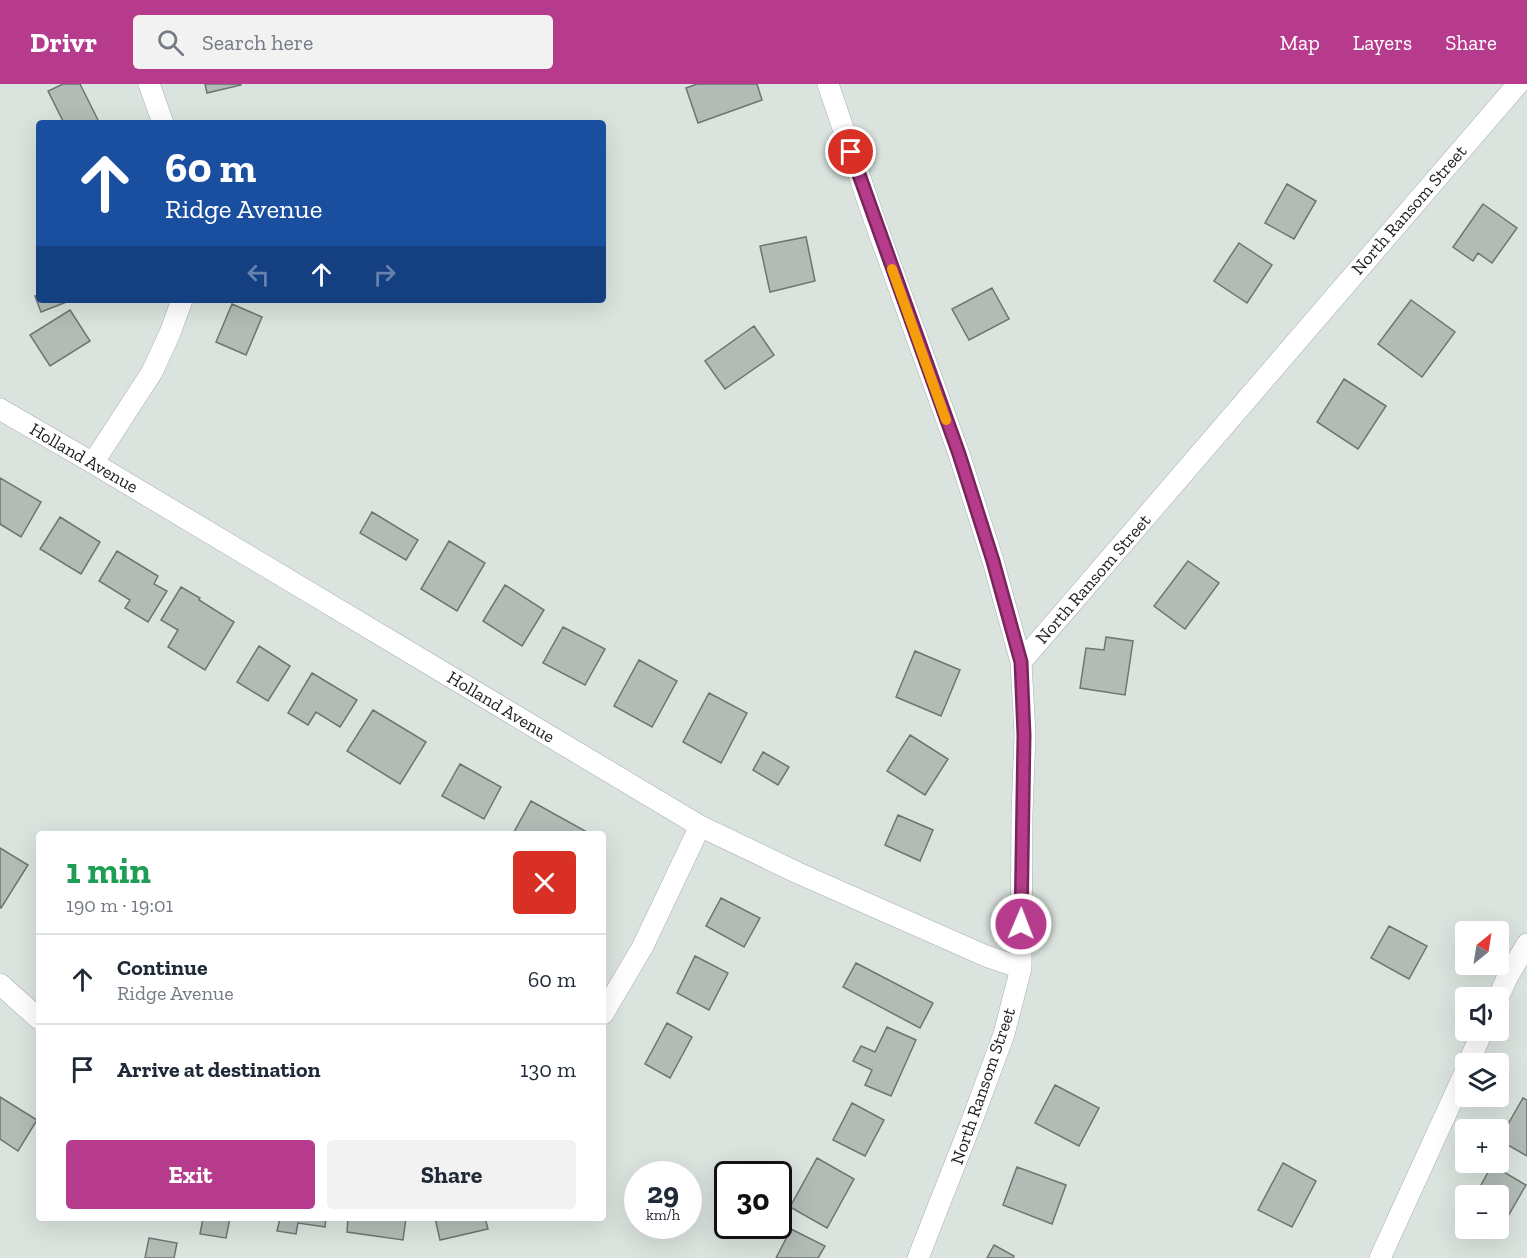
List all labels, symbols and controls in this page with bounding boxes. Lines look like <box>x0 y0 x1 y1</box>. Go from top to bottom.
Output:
search box <box>133 15 553 69</box>
text: Drivr <box>30 26 97 59</box>
icon: search <box>154 26 187 59</box>
text: Search here <box>202 29 313 56</box>
text: Map <box>1280 30 1320 55</box>
text: Layers <box>1353 30 1412 55</box>
text: Share <box>1445 30 1497 55</box>
pin <box>825 126 876 177</box>
icon: arrive <box>834 135 867 168</box>
street label: North Ransom Street <box>1347 140 1472 279</box>
text: 60 m <box>165 142 256 193</box>
icon: ahead <box>66 144 144 222</box>
text: Ridge Avenue <box>165 193 322 225</box>
icon: left <box>242 258 275 291</box>
icon: ahead <box>305 258 338 291</box>
icon: right <box>368 258 401 291</box>
street label: Holland Avenue <box>26 418 142 498</box>
street label: North Ransom Street <box>1031 509 1156 648</box>
street label: Holland Avenue <box>443 666 559 748</box>
text: 1 min <box>66 849 151 892</box>
button: close <box>513 851 576 914</box>
position arrow <box>989 892 1053 956</box>
text: 190 m · 19:01 <box>66 893 173 917</box>
north arrow <box>1455 921 1509 975</box>
map controls <box>1455 921 1509 1239</box>
text: Continue <box>117 954 208 981</box>
icon: ahead <box>66 963 99 996</box>
text: 60 m <box>528 966 576 993</box>
text: Ridge Avenue <box>117 981 234 1005</box>
button: sound <box>1455 987 1509 1041</box>
street label: North Ransom Street <box>946 1004 1020 1167</box>
icon: arrive <box>66 1053 99 1086</box>
button: layers <box>1455 1053 1509 1107</box>
text: Arrive at destination <box>117 1056 320 1083</box>
text: 130 m <box>520 1056 576 1083</box>
button: + <box>1455 1119 1509 1173</box>
button: Exit <box>66 1140 315 1209</box>
button: Share <box>327 1140 576 1209</box>
speed limit sign: 30 <box>714 1161 792 1239</box>
text: 29 <box>647 1175 679 1211</box>
button: − <box>1455 1185 1509 1239</box>
text: km/h <box>646 1206 680 1224</box>

